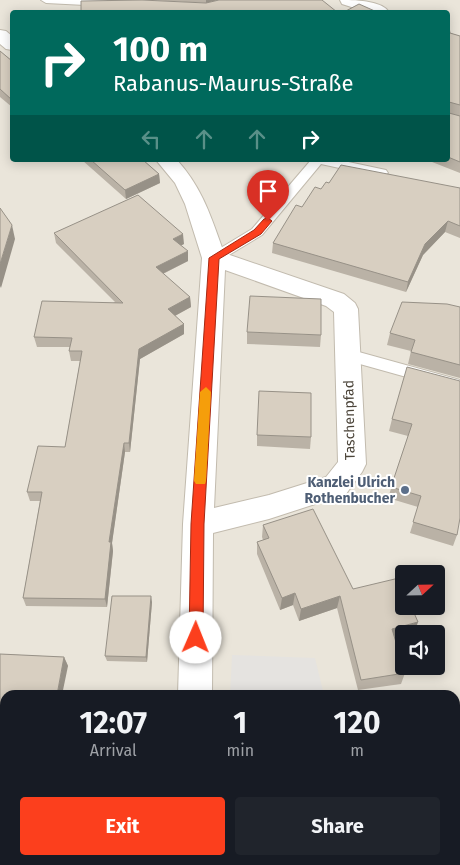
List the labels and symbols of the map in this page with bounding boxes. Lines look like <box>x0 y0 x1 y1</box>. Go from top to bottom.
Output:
pin <box>247 170 289 221</box>
street label: Taschenpfad <box>340 380 359 460</box>
place label: Kanzlei Ulrich Rothenbucher <box>305 474 395 507</box>
marker: Kanzlei Ulrich Rothenbucher <box>399 484 411 496</box>
north arrow <box>395 565 445 615</box>
position arrow <box>169 611 221 663</box>

